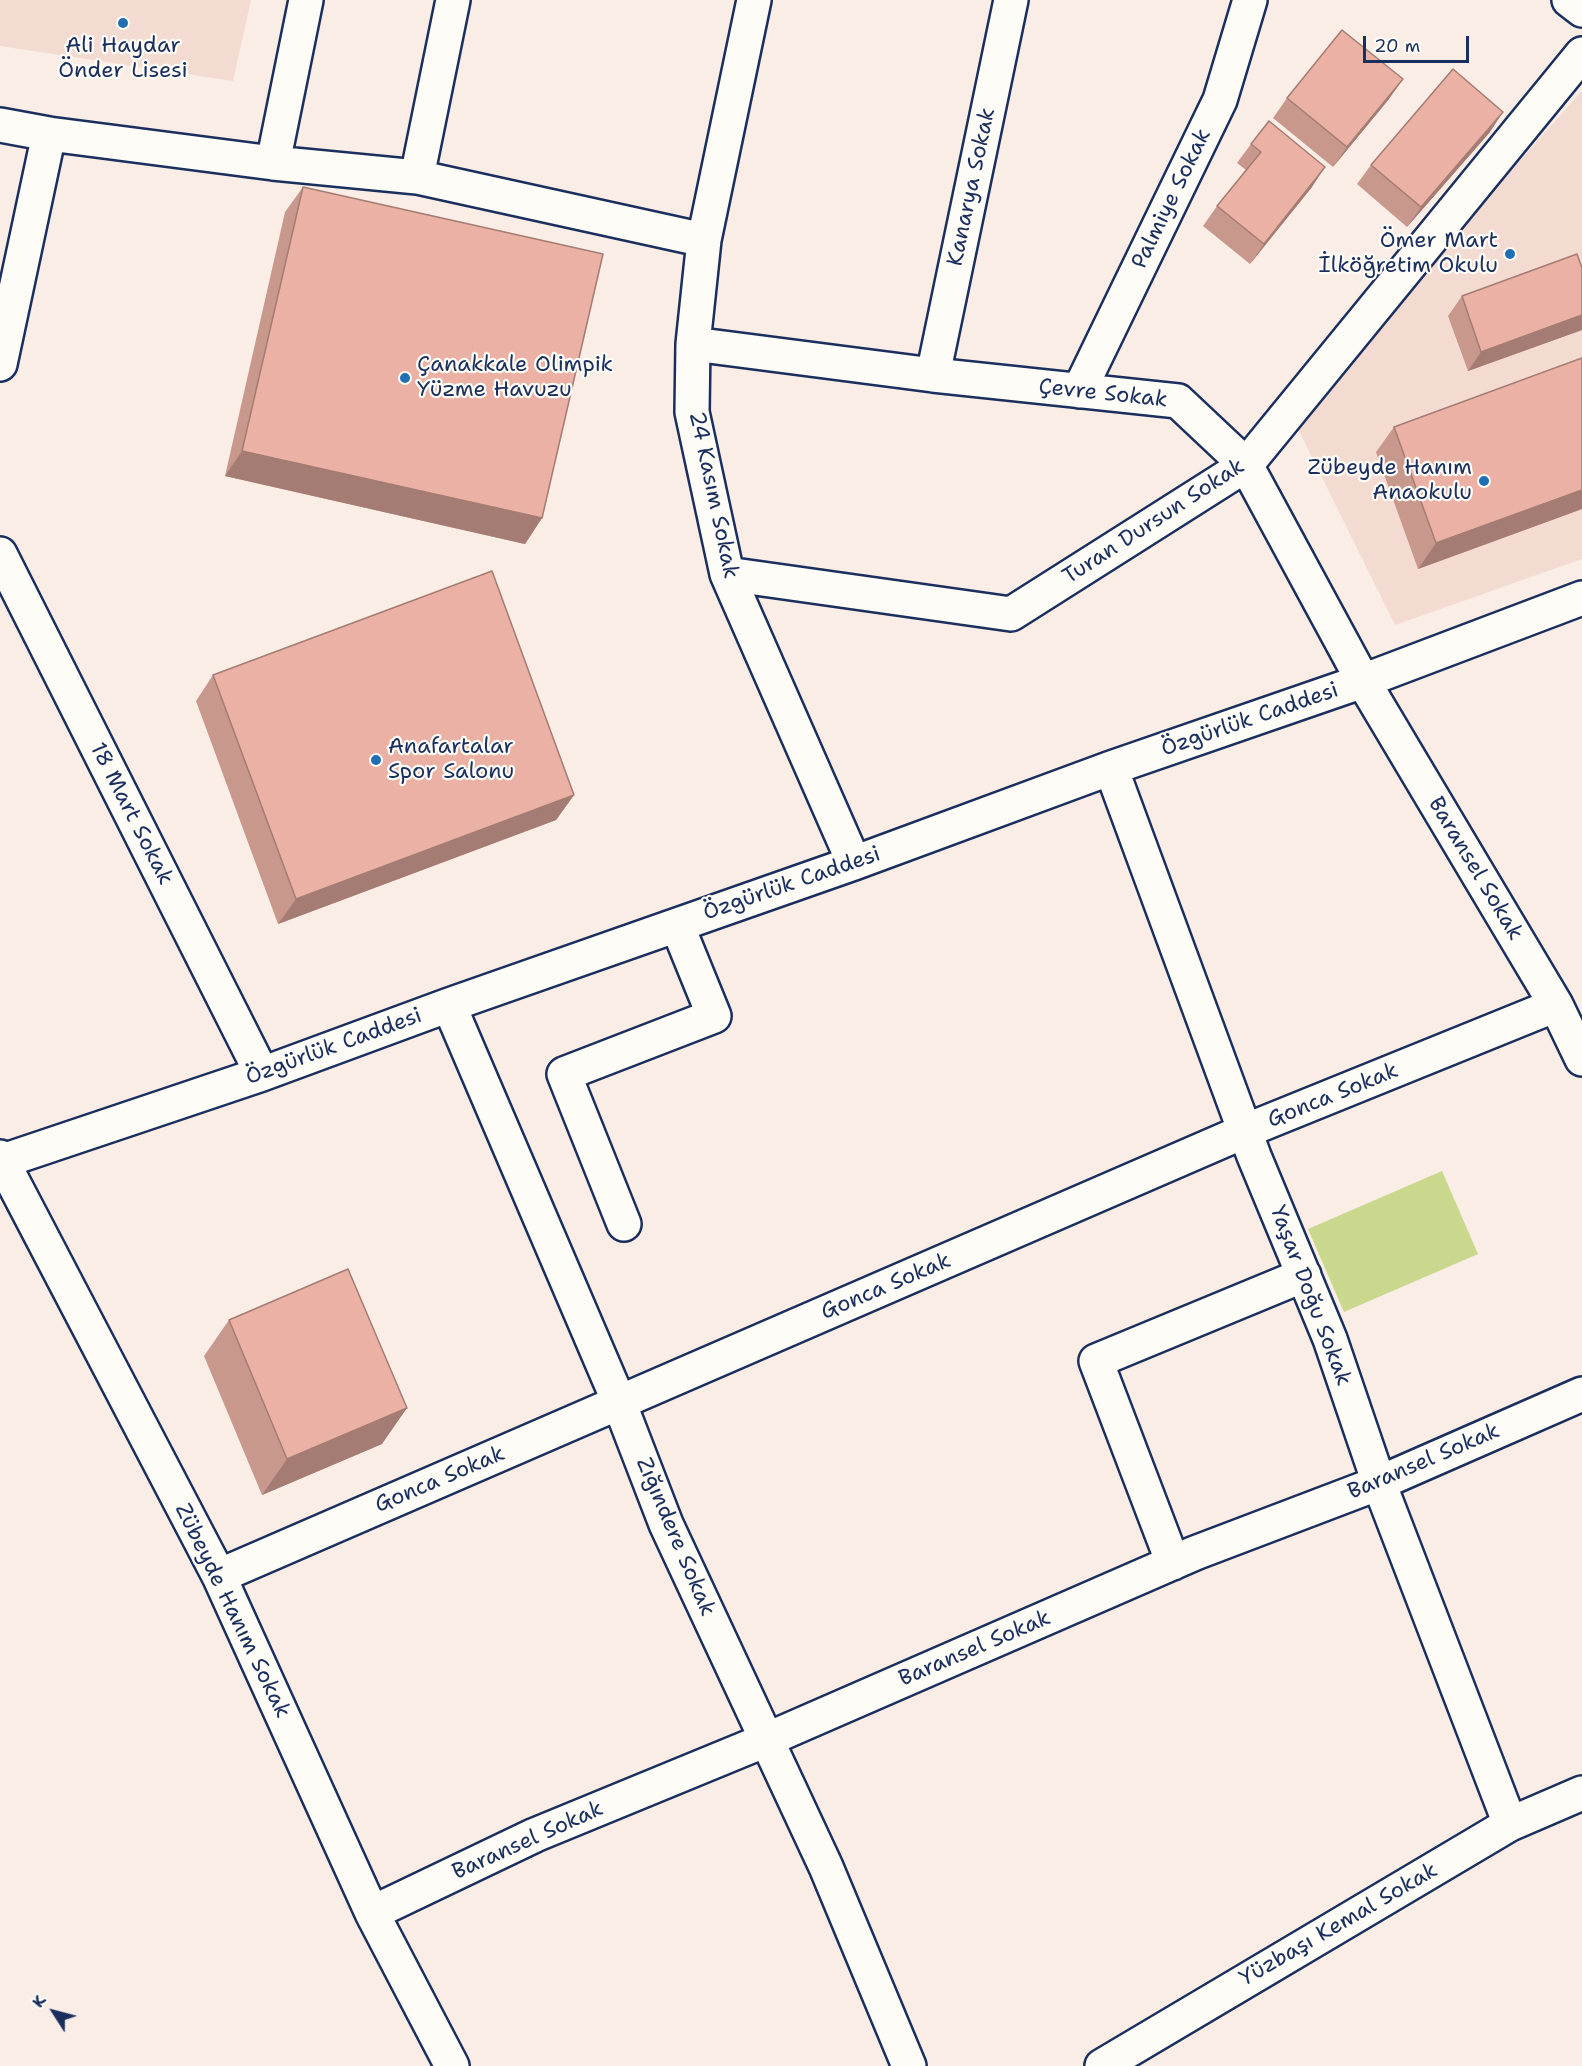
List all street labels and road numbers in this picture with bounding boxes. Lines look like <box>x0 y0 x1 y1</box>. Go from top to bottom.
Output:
street label: Kanarya Sokak <box>942 106 1002 268</box>
street label: Palmiye Sokak <box>1127 125 1217 273</box>
street label: Çevre Sokak <box>1037 374 1169 414</box>
street label: 24 Kasım Sokak <box>682 409 744 581</box>
street label: Turan Dursun Sokak <box>1058 453 1250 591</box>
street label: Özgürlük Caddesi <box>1158 677 1342 763</box>
street label: 18 Mart Sokak <box>84 738 178 890</box>
street label: Baransel Sokak <box>1422 793 1528 945</box>
street label: Özgürlük Caddesi <box>700 841 884 927</box>
street label: Özgürlük Caddesi <box>242 1003 426 1091</box>
street label: Gonca Sokak <box>1264 1058 1402 1134</box>
street label: Yaşar Doğu Sokak <box>1263 1202 1357 1390</box>
street label: Gonca Sokak <box>817 1248 955 1326</box>
street label: Baransel Sokak <box>1344 1418 1504 1506</box>
street label: Gonca Sokak <box>371 1441 509 1519</box>
street label: Zığındere Sokak <box>630 1454 720 1620</box>
street label: Zübeyde Hanım Sokak <box>169 1499 295 1723</box>
street label: Baransel Sokak <box>895 1605 1055 1693</box>
street label: Baransel Sokak <box>448 1796 608 1886</box>
street label: Yüzbaşı Kemal Sokak <box>1235 1858 1443 1992</box>

